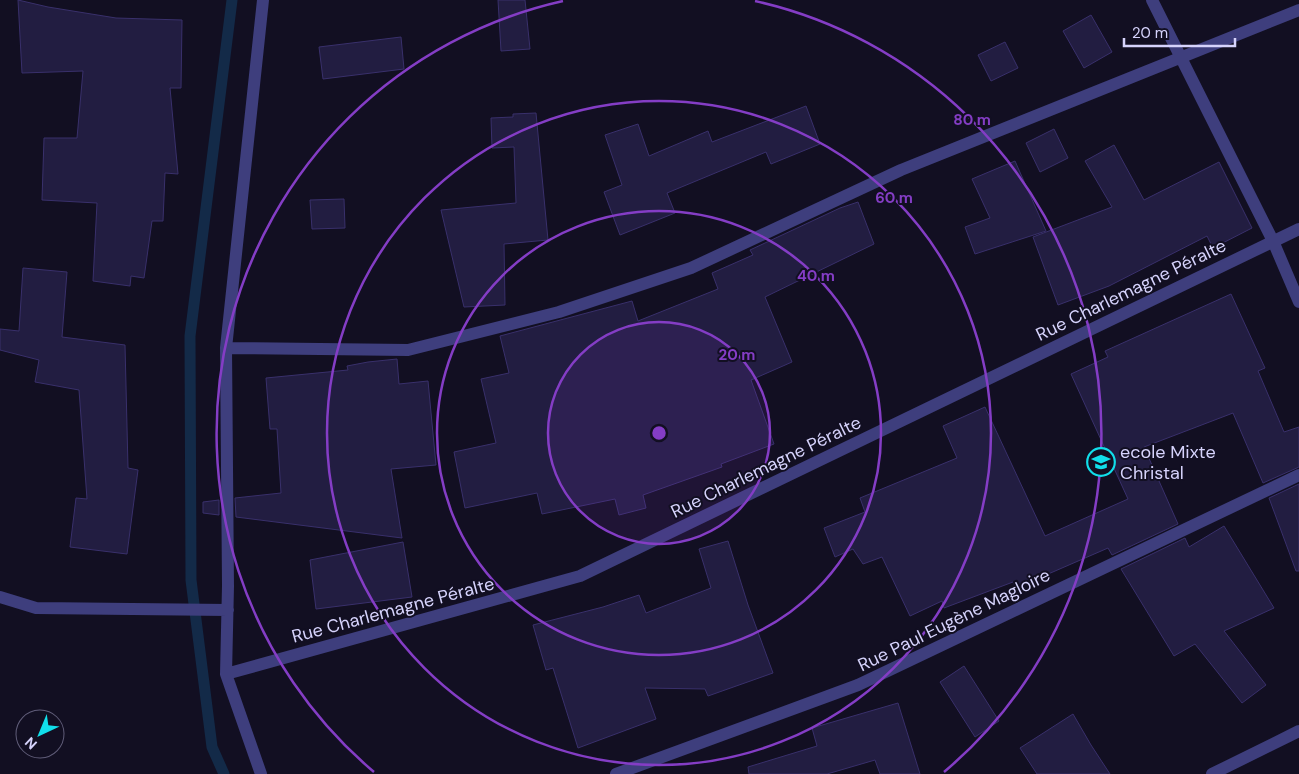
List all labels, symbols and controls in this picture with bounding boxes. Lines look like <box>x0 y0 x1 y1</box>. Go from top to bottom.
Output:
scale bar <box>1124 15 1235 47</box>
text: 20 m <box>1132 23 1168 43</box>
text: 80 m <box>953 110 991 130</box>
text: 60 m <box>875 188 913 208</box>
street label: Rue Charlemagne Péralte <box>1032 233 1230 347</box>
text: 40 m <box>797 266 835 286</box>
text: 20 m <box>719 345 755 365</box>
street label: Rue Charlemagne Péralte <box>667 410 865 524</box>
centre of rings <box>650 424 668 442</box>
place label: ecole Mixte Christal <box>1120 440 1216 485</box>
school or university icon: ecole Mixte Christal <box>1086 447 1116 477</box>
street label: Rue Paul Eugène Magloire <box>854 563 1054 677</box>
street label: Rue Charlemagne Péralte <box>289 571 497 649</box>
north arrow <box>15 709 65 759</box>
text: N <box>21 733 41 753</box>

